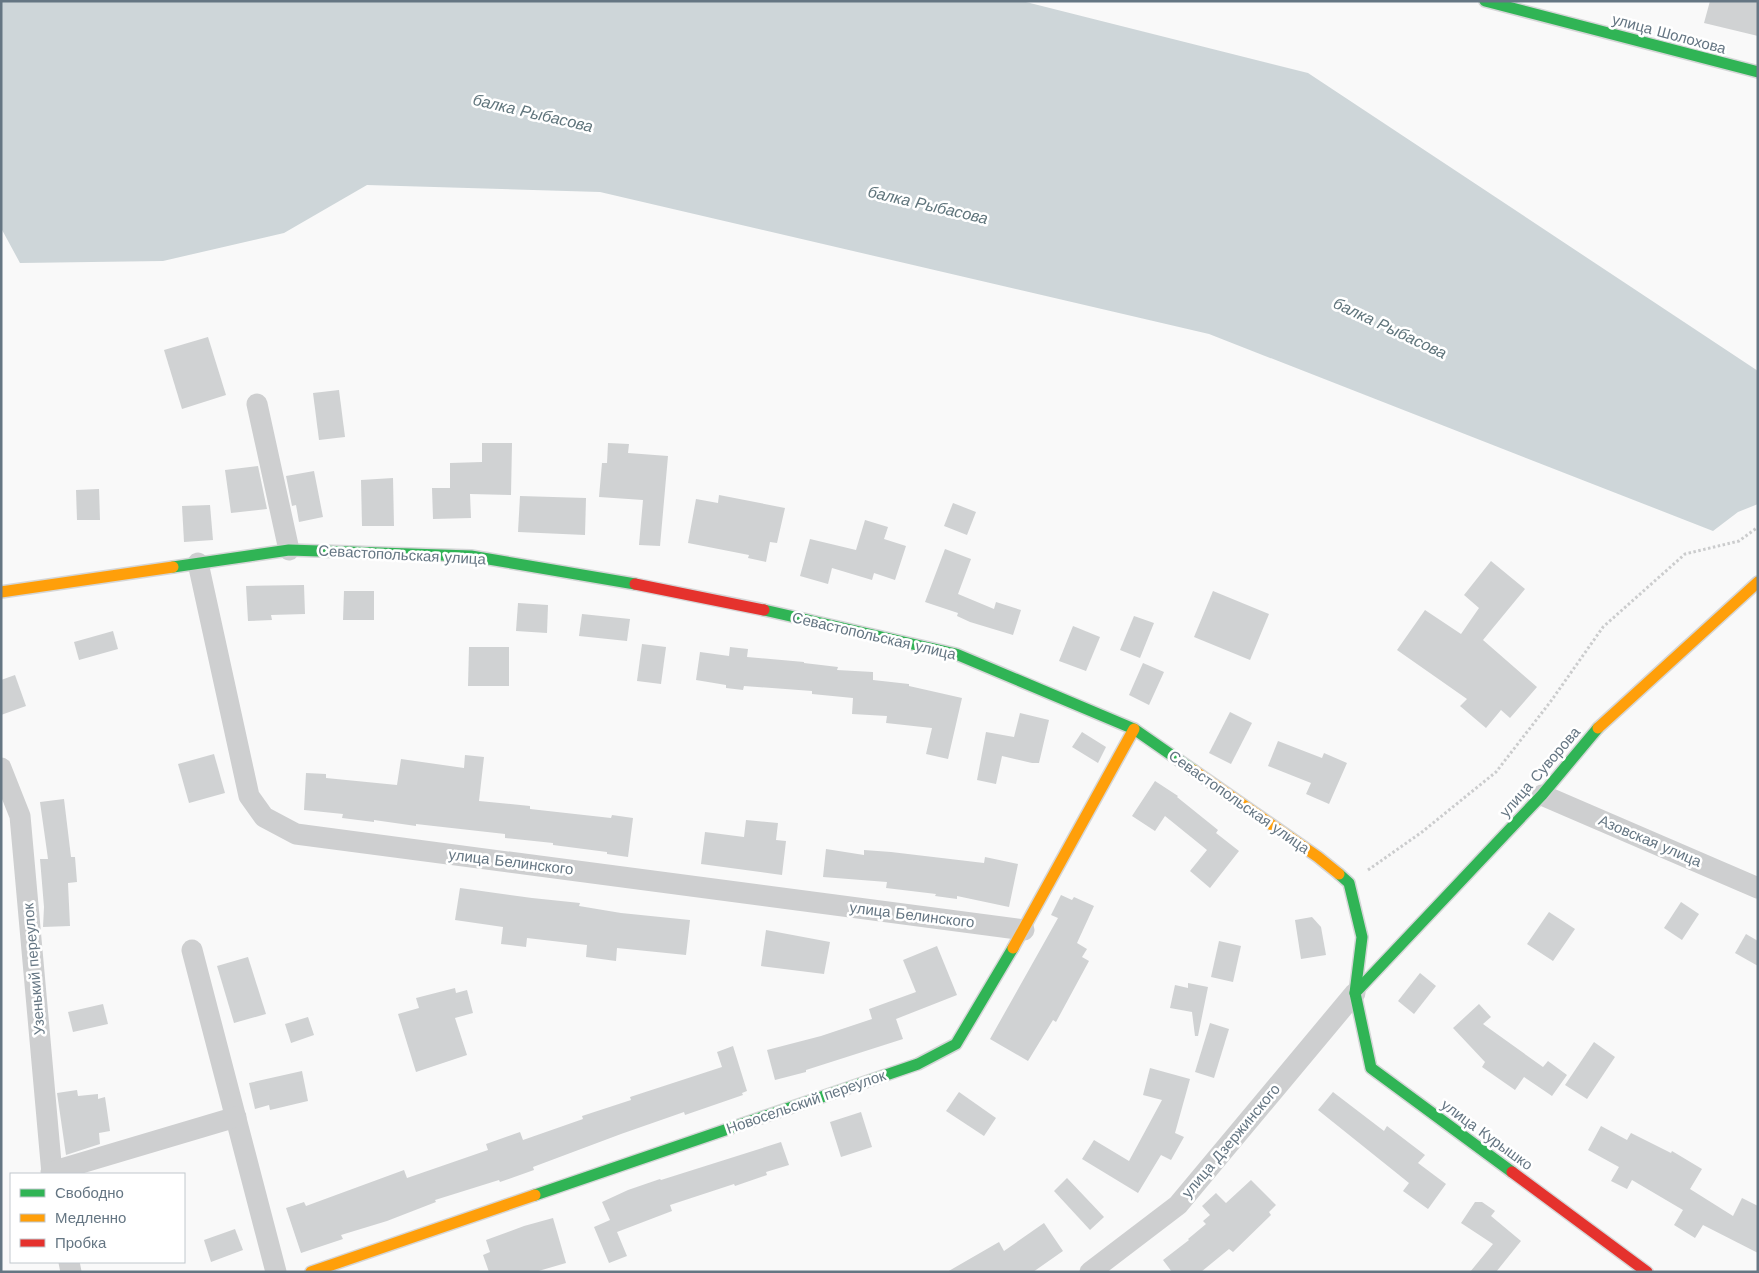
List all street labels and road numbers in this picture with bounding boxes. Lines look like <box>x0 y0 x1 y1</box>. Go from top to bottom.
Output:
street label: улица Шолохова <box>1610 10 1728 58</box>
street label: Севастопольская улица <box>318 542 487 568</box>
street label: Севастопольская улица <box>790 608 958 664</box>
street label: улица Суворова <box>1496 723 1585 821</box>
street label: Севастопольская улица <box>1165 747 1313 858</box>
street label: Азовская улица <box>1596 811 1705 871</box>
street label: улица Белинского <box>448 845 574 879</box>
street label: улица Белинского <box>849 898 975 932</box>
street label: Узенький переулок <box>19 902 49 1036</box>
street label: Новосельский переулок <box>724 1066 888 1138</box>
street label: улица Дзержинского <box>1178 1080 1284 1202</box>
street label: улица Курышко <box>1438 1096 1536 1174</box>

